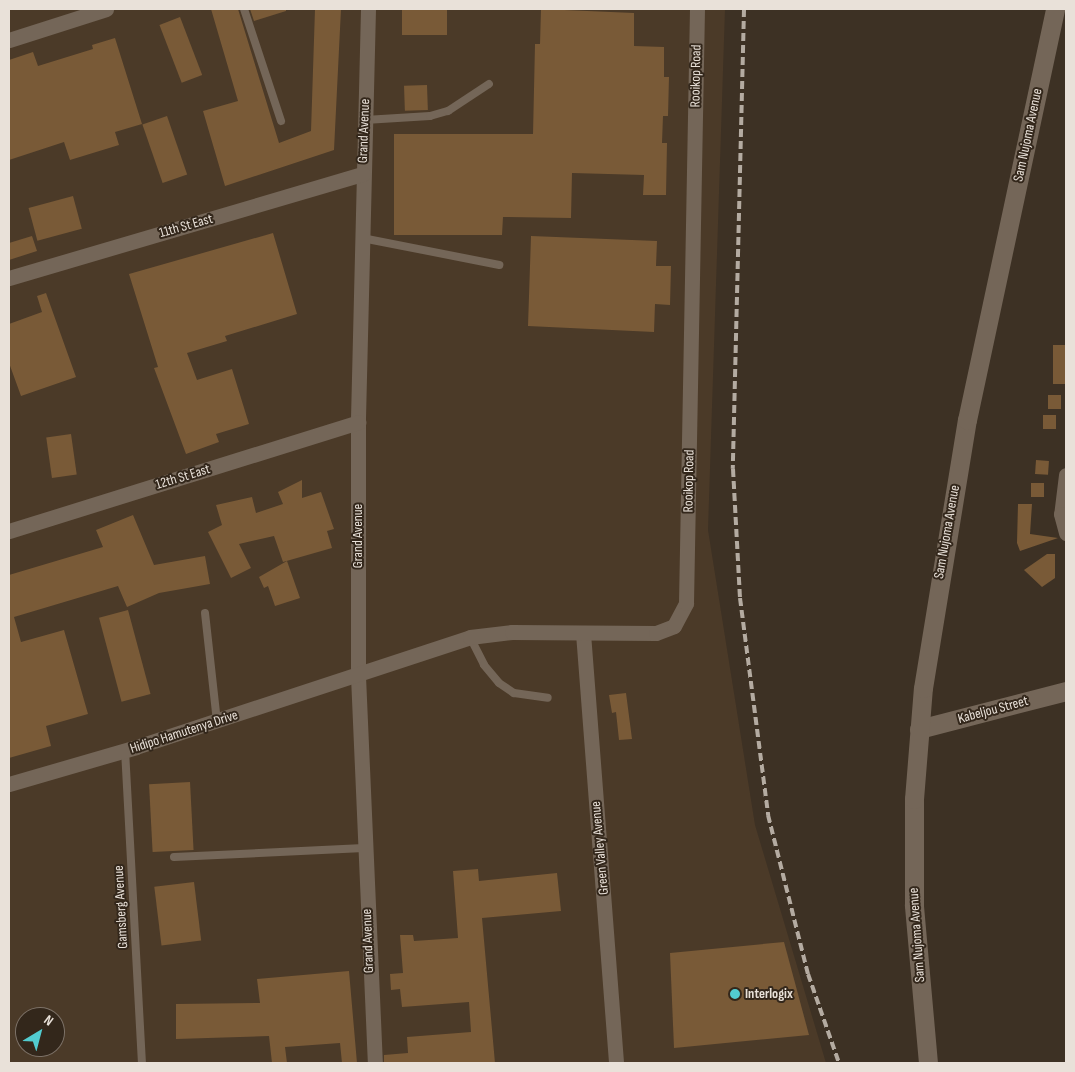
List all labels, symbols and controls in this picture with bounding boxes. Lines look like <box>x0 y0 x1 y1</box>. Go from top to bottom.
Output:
street label: Rooikop Road <box>687 44 705 108</box>
street label: Sam Nujoma Avenue <box>1010 87 1046 183</box>
street label: Grand Avenue <box>354 98 374 164</box>
street label: 11th St East <box>157 210 215 242</box>
street label: Rooikop Road <box>680 449 698 513</box>
street label: 12th St East <box>154 461 212 493</box>
street label: Sam Nujoma Avenue <box>931 484 963 580</box>
street label: Grand Avenue <box>350 504 366 568</box>
street label: Kabeljou Street <box>956 693 1030 727</box>
street label: Hidipo Hamutenya Drive <box>128 707 240 757</box>
street label: Green Valley Avenue <box>588 800 612 896</box>
street label: Gamsberg Avenue <box>110 865 132 949</box>
street label: Sam Nujoma Avenue <box>905 887 929 983</box>
street label: Grand Avenue <box>358 908 378 974</box>
place label: Interlogix <box>745 986 793 1002</box>
marker: Interlogix <box>729 988 741 1000</box>
north arrow <box>15 1007 65 1057</box>
text: N <box>41 1011 57 1029</box>

